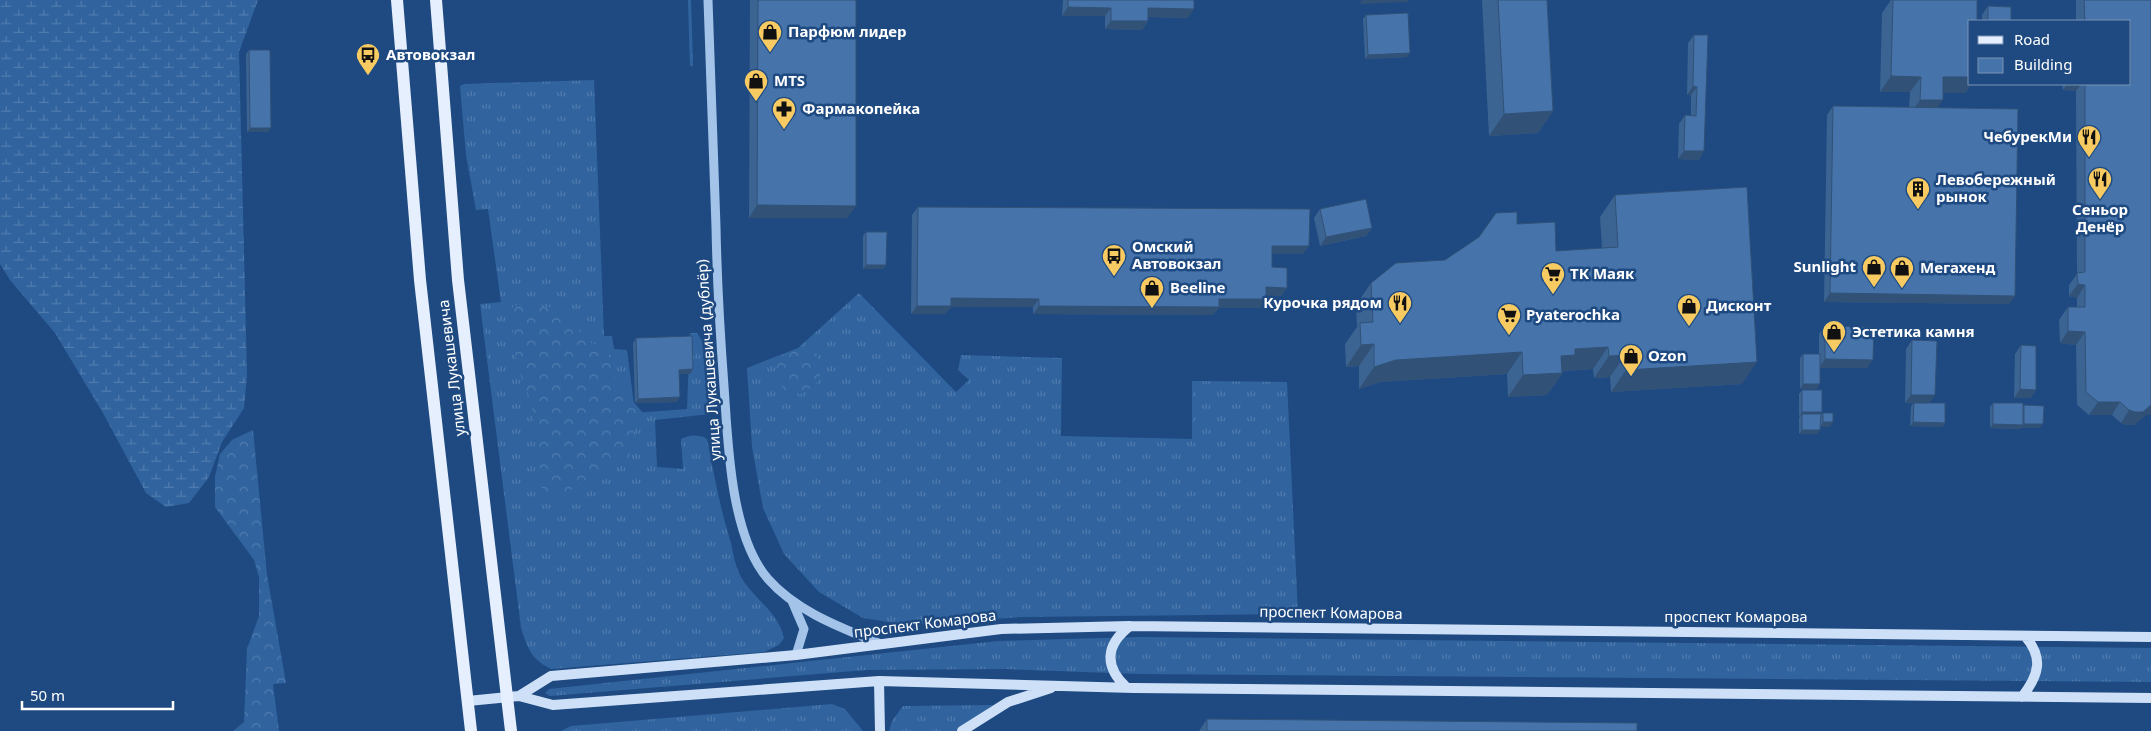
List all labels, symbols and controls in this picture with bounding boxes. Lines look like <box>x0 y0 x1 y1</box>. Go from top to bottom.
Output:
shop icon: Парфюм лидер <box>757 19 783 53</box>
legend <box>1968 20 2131 85</box>
place label: Парфюм лидер <box>788 21 907 41</box>
text: Road <box>2014 29 2050 49</box>
bus stop icon: Автовокзал <box>355 42 381 76</box>
place label: Автовокзал <box>386 44 475 64</box>
text: Building <box>2014 54 2072 74</box>
shop icon: MTS <box>743 68 769 102</box>
place label: MTS <box>774 70 805 90</box>
pharmacy icon: Фармакопейка <box>771 96 797 130</box>
place label: Фармакопейка <box>802 98 920 118</box>
restaurant icon: ЧебурекМи <box>2076 124 2102 158</box>
place label: ЧебурекМи <box>1983 126 2072 146</box>
restaurant icon: Сеньор Денёр <box>2087 166 2113 200</box>
place label: Левобережный рынок <box>1936 169 2056 206</box>
building icon: Левобережный рынок <box>1905 176 1931 210</box>
place label: Сеньор Денёр <box>2072 199 2128 236</box>
place label: Омский Автовокзал <box>1132 236 1221 273</box>
bus stop icon: Омский Автовокзал <box>1101 243 1127 277</box>
shop icon: Sunlight <box>1861 254 1887 288</box>
shop icon: Мегахенд <box>1889 255 1915 289</box>
place label: Sunlight <box>1794 256 1856 276</box>
place label: Мегахенд <box>1920 257 1996 277</box>
street label: улица Лукашевича (дублёр) <box>691 259 725 461</box>
supermarket icon: ТК Маяк <box>1540 261 1566 295</box>
place label: ТК Маяк <box>1570 263 1635 283</box>
shop icon: Beeline <box>1139 275 1165 309</box>
place label: Beeline <box>1170 277 1226 297</box>
restaurant icon: Курочка рядом <box>1387 290 1413 324</box>
place label: Курочка рядом <box>1263 292 1382 312</box>
shop icon: Дисконт <box>1676 293 1702 327</box>
place label: Дисконт <box>1706 295 1772 315</box>
street label: улица Лукашевича <box>433 299 469 437</box>
supermarket icon: Pyaterochka <box>1496 302 1522 336</box>
place label: Pyaterochka <box>1526 304 1620 324</box>
shop icon: Эстетика камня <box>1821 319 1847 353</box>
place label: Эстетика камня <box>1852 321 1975 341</box>
shop icon: Ozon <box>1618 343 1644 377</box>
place label: Ozon <box>1648 345 1686 365</box>
street label: проспект Комарова <box>1259 601 1403 623</box>
street label: проспект Комарова <box>852 604 997 642</box>
street label: проспект Комарова <box>1664 606 1808 626</box>
scale bar <box>22 678 174 710</box>
text: 50 m <box>30 685 65 705</box>

